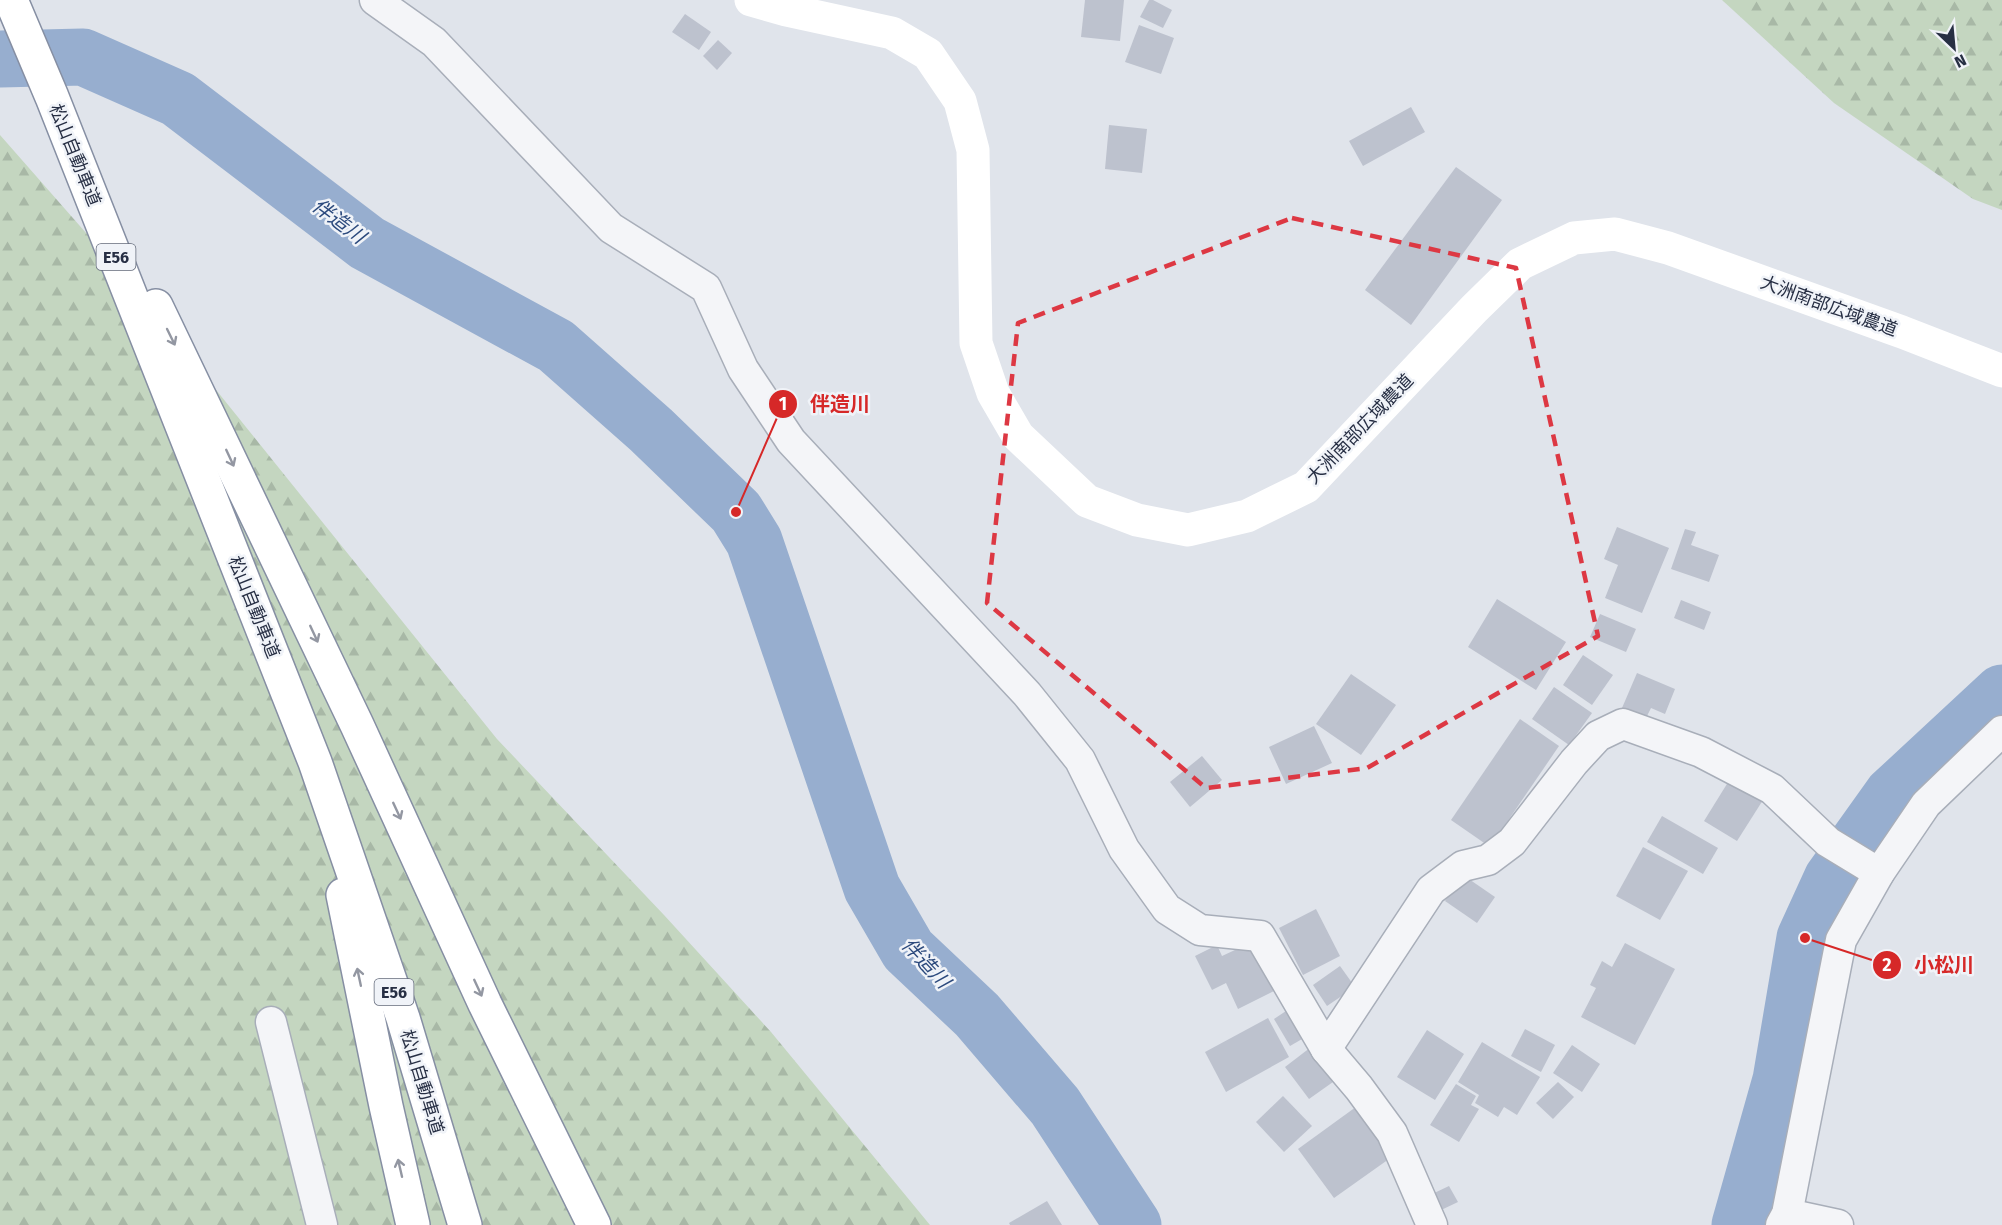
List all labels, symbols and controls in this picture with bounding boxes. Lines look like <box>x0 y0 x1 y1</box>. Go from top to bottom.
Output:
north arrow <box>1924 18 1984 78</box>
text: N <box>1951 50 1969 72</box>
street label: 松山自動車道 <box>45 101 105 209</box>
water label: 伴造川 <box>308 193 372 250</box>
road number: E56 <box>96 244 136 270</box>
street label: 大洲南部広域農道 <box>1758 271 1900 341</box>
one-way arrow <box>166 328 177 346</box>
street label: 大洲南部広域農道 <box>1302 370 1418 488</box>
callout: 伴造川 <box>768 385 882 423</box>
text: 伴造川 <box>810 392 870 416</box>
text: 1 <box>779 393 787 415</box>
one-way arrow <box>225 449 237 467</box>
street label: 松山自動車道 <box>224 553 284 661</box>
one-way arrow <box>309 625 321 643</box>
one-way arrow <box>391 802 403 820</box>
water label: 伴造川 <box>897 933 957 995</box>
callout: 小松川 <box>1872 946 1986 984</box>
text: 小松川 <box>1914 953 1974 977</box>
text: 2 <box>1882 954 1892 976</box>
one-way arrow <box>353 968 364 988</box>
road number: E56 <box>374 979 414 1005</box>
one-way arrow <box>473 979 485 997</box>
street label: 松山自動車道 <box>396 1027 448 1137</box>
one-way arrow <box>393 1159 405 1178</box>

